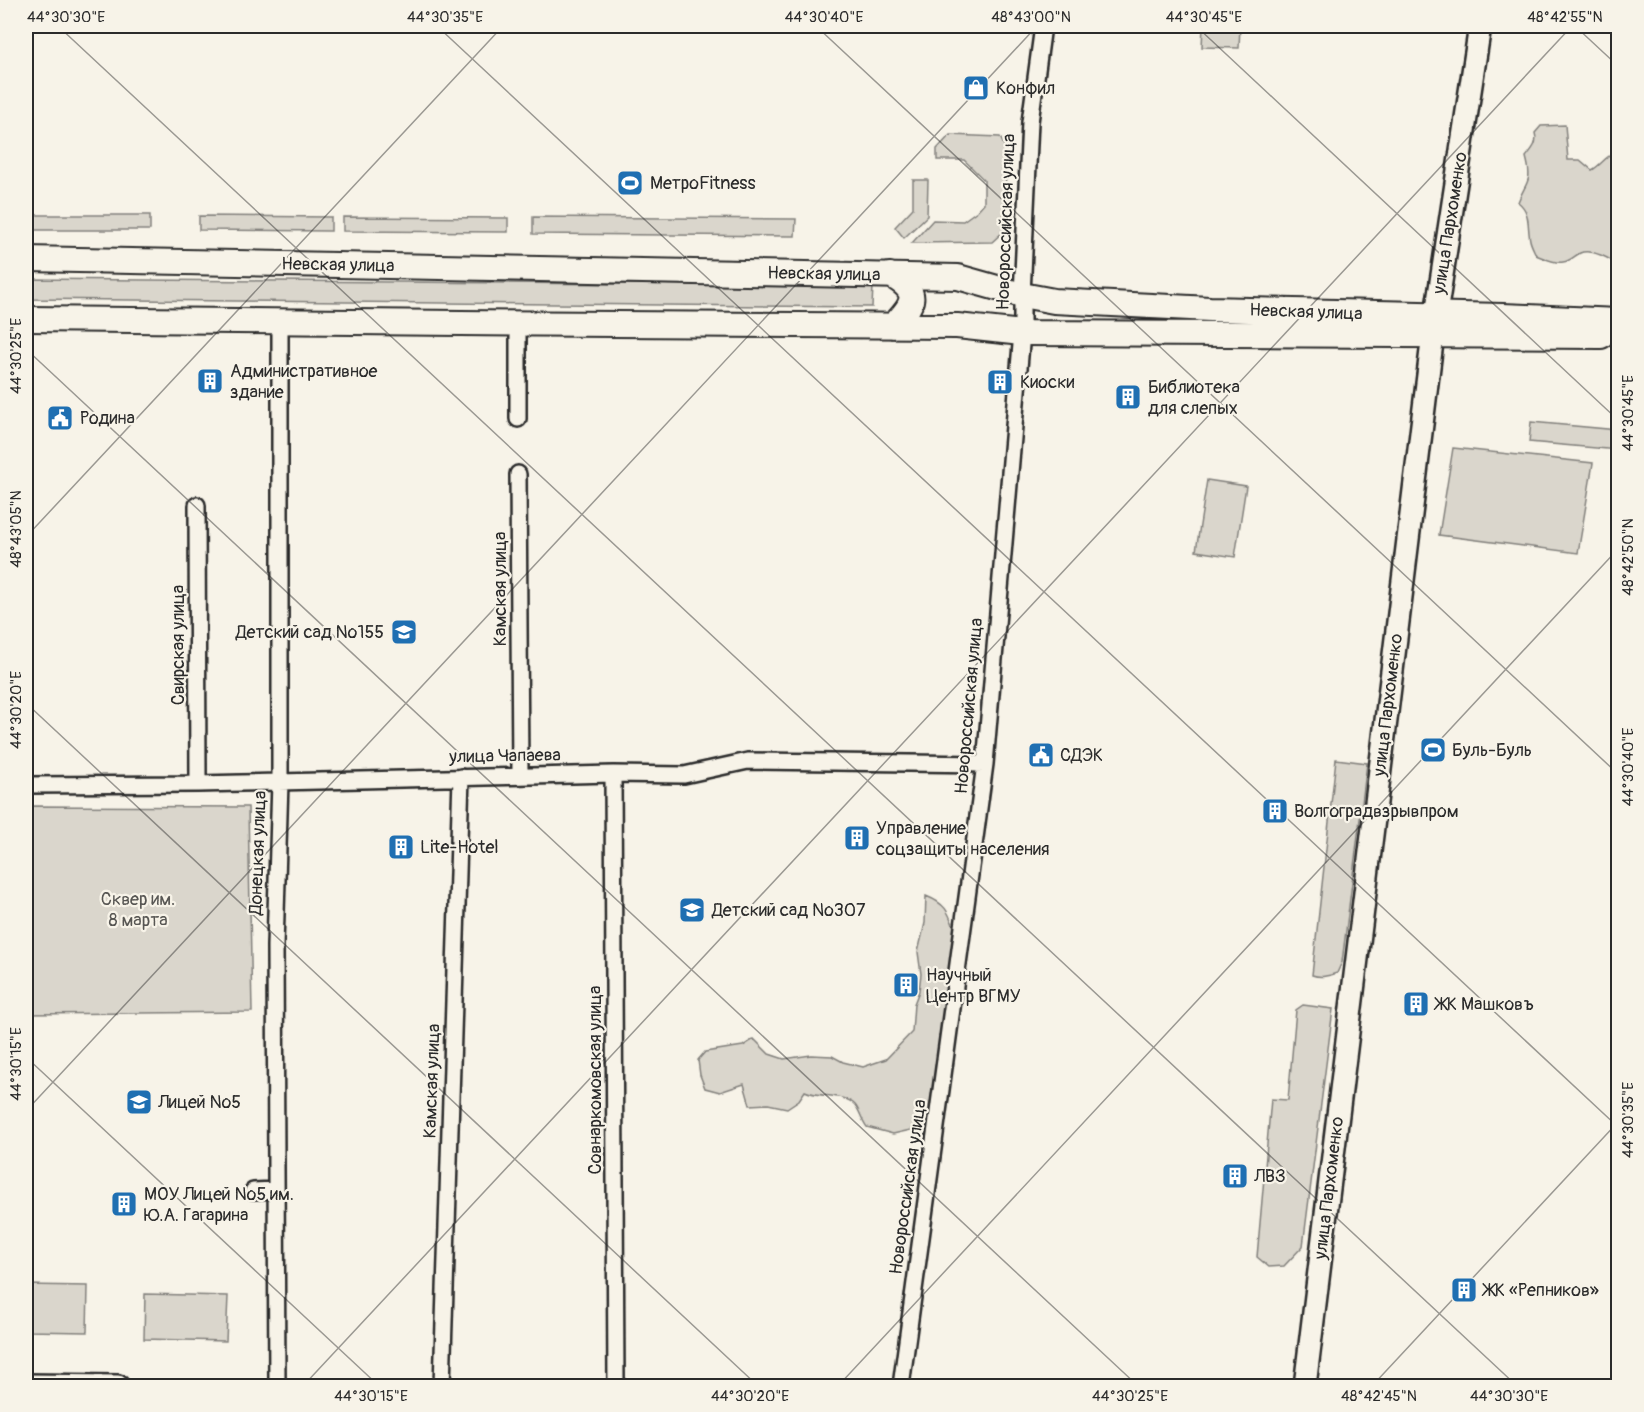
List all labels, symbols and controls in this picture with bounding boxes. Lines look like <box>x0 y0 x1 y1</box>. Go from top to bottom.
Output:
text: 44°30'30"E <box>27 8 105 27</box>
text: 44°30'35"E <box>407 8 483 27</box>
text: 44°30'40"E <box>785 8 863 27</box>
text: 48°43'00"N <box>991 8 1071 27</box>
text: 44°30'45"E <box>1166 8 1242 27</box>
text: 48°42'55"N <box>1527 8 1603 27</box>
shop icon: Конфил <box>961 73 991 103</box>
place label: Конфил <box>996 77 1055 100</box>
street label: Новороссийская улица <box>991 133 1021 311</box>
street label: улица Пархоменко <box>1427 150 1473 297</box>
sports icon: МетроFitness <box>615 168 645 198</box>
place label: МетроFitness <box>650 172 755 195</box>
street label: Невская улица <box>281 253 395 277</box>
street label: Невская улица <box>767 262 881 286</box>
street label: Невская улица <box>1249 299 1363 325</box>
text: 44°30'25"E <box>7 318 26 394</box>
place label: Административное здание <box>230 360 378 404</box>
building icon: Административное здание <box>195 366 225 396</box>
building icon: Киоски <box>985 367 1015 397</box>
place label: Киоски <box>1020 371 1074 394</box>
text: 44°30'45"E <box>1619 375 1638 451</box>
place label: Библиотека для слепых <box>1148 376 1240 420</box>
building icon: Библиотека для слепых <box>1113 382 1143 412</box>
public building icon: Родина <box>45 403 75 433</box>
place label: Родина <box>80 407 135 430</box>
text: 48°43'05"N <box>7 490 26 568</box>
text: 48°42'50"N <box>1619 518 1638 596</box>
street label: Камская улица <box>489 532 512 646</box>
street label: Свирская улица <box>167 585 190 705</box>
school or university icon: Детский сад №155 <box>389 617 419 647</box>
street label: Новороссийская улица <box>950 617 988 795</box>
place label: Детский сад №155 <box>235 621 384 644</box>
street label: улица Пархоменко <box>1368 632 1408 779</box>
text: 44°30'20"E <box>7 671 26 749</box>
text: 44°30'40"E <box>1619 728 1638 806</box>
sports icon: Буль-Буль <box>1418 735 1448 765</box>
place label: Буль-Буль <box>1452 739 1532 762</box>
public building icon: СДЭК <box>1026 740 1056 770</box>
street label: улица Чапаева <box>448 744 561 768</box>
place label: СДЭК <box>1060 744 1103 767</box>
street label: Донецкая улица <box>244 790 272 917</box>
building icon: Волгоградвзрывпром <box>1260 796 1290 826</box>
place label: Волгоградвзрывпром <box>1294 800 1459 823</box>
place label: Управление соцзащиты населения <box>876 817 1049 861</box>
building icon: Управление соцзащиты населения <box>842 823 872 853</box>
building icon: Lite-Hotel <box>386 832 416 862</box>
place label: Lite-Hotel <box>420 836 499 859</box>
park label: Сквер им. 8 марта <box>101 888 175 932</box>
school or university icon: Детский сад №307 <box>677 895 707 925</box>
place label: Детский сад №307 <box>711 899 866 922</box>
place label: Научный Центр ВГМУ <box>926 964 1021 1008</box>
building icon: Научный Центр ВГМУ <box>891 970 921 1000</box>
street label: Совнаркомовская улица <box>584 986 607 1174</box>
building icon: ЖК Машковъ <box>1401 989 1431 1019</box>
place label: ЖК Машковъ <box>1433 993 1534 1016</box>
street label: Камская улица <box>419 1023 445 1139</box>
text: 44°30'15"E <box>7 1027 26 1101</box>
text: 44°30'35"E <box>1619 1082 1638 1158</box>
school or university icon: Лицей №5 <box>124 1087 154 1117</box>
place label: Лицей №5 <box>157 1091 241 1114</box>
street label: Новороссийская улица <box>884 1098 932 1276</box>
street label: улица Пархоменко <box>1309 1115 1349 1262</box>
building icon: ЛВЗ <box>1220 1161 1250 1191</box>
place label: ЛВЗ <box>1253 1165 1286 1188</box>
place label: МОУ Лицей №5 им. Ю.А. Гагарина <box>144 1183 294 1227</box>
building icon: МОУ Лицей №5 им. Ю.А. Гагарина <box>109 1189 139 1219</box>
building icon: ЖК «Репников» <box>1449 1275 1479 1305</box>
place label: ЖК «Репников» <box>1481 1279 1599 1302</box>
text: 44°30'15"E <box>334 1387 408 1406</box>
text: 44°30'20"E <box>711 1387 789 1406</box>
text: 44°30'25"E <box>1092 1387 1168 1406</box>
text: 48°42'45"N <box>1341 1387 1417 1406</box>
text: 44°30'30"E <box>1470 1387 1548 1406</box>

